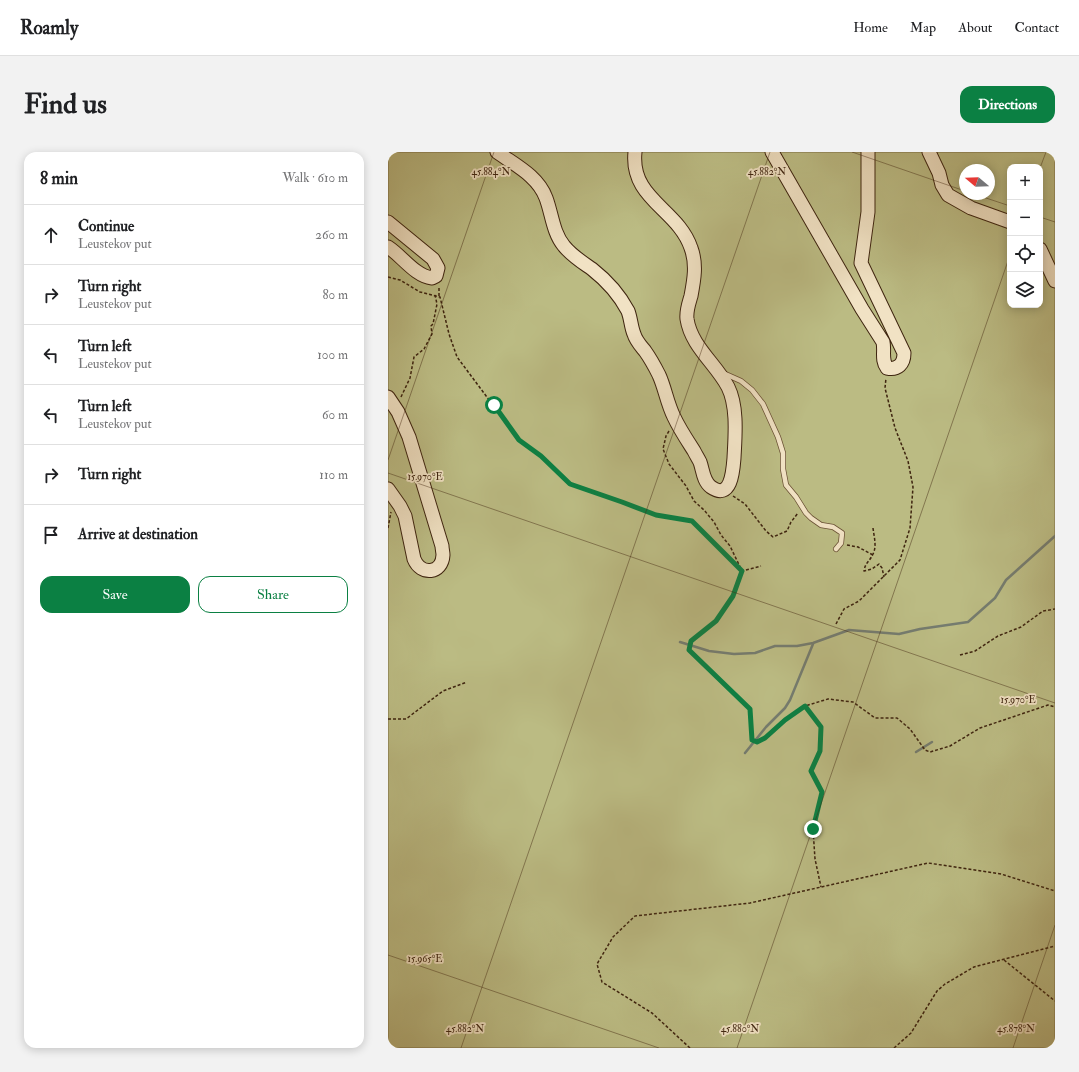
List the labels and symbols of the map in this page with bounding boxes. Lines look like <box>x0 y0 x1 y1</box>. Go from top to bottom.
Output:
north arrow <box>959 164 995 200</box>
text: 45.884°N <box>472 166 510 178</box>
text: 45.882°N <box>748 166 786 178</box>
route start <box>485 396 503 414</box>
text: 15.970°E <box>407 471 443 483</box>
text: 15.970°E <box>1000 694 1036 706</box>
route end <box>804 820 822 838</box>
text: 15.965°E <box>408 953 443 965</box>
text: 45.882°N <box>446 1023 484 1035</box>
text: 45.880°N <box>721 1023 759 1035</box>
text: 45.878°N <box>997 1023 1035 1035</box>

